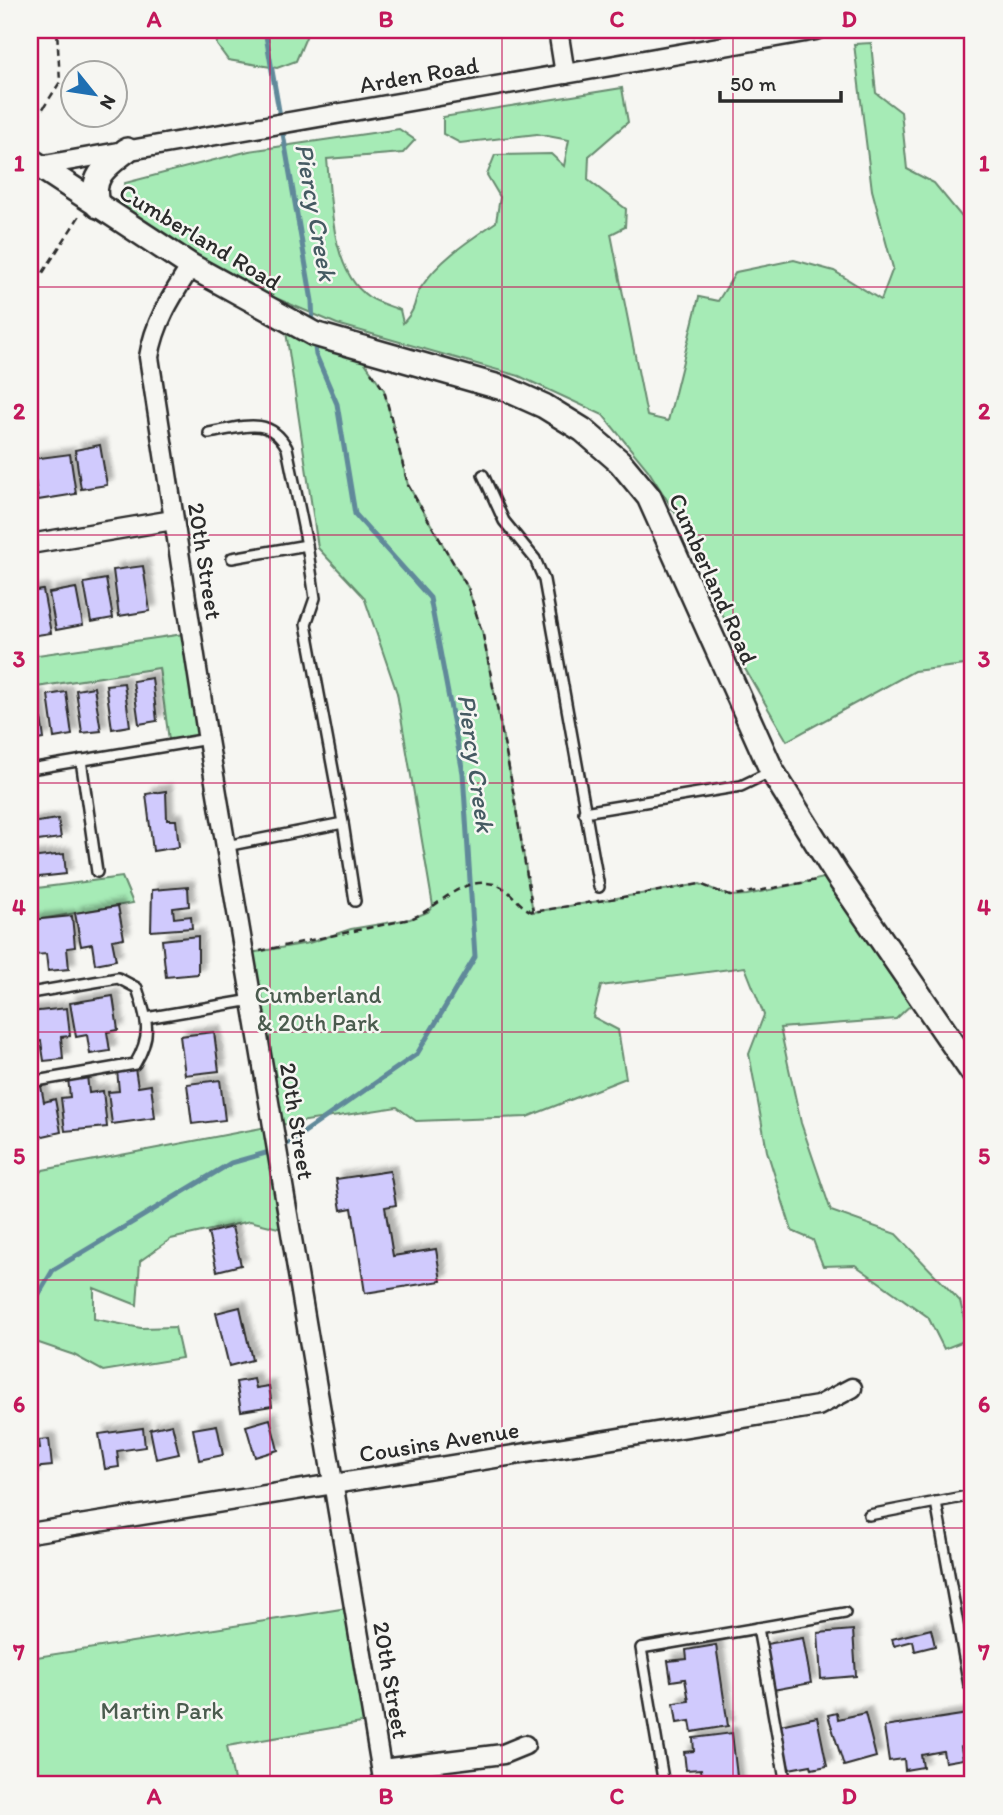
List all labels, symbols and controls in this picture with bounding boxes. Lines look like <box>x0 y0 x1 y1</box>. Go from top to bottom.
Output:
text: A <box>146 5 162 33</box>
text: B <box>379 5 394 33</box>
text: C <box>610 5 625 33</box>
text: D <box>841 5 857 33</box>
street label: Arden Road <box>357 50 481 99</box>
north arrow <box>60 60 130 130</box>
scale bar <box>720 60 840 104</box>
text: 50 m <box>730 71 777 96</box>
text: N <box>95 91 121 114</box>
water label: Piercy Creek <box>288 141 344 285</box>
text: 1 <box>14 149 25 177</box>
text: 1 <box>979 149 990 177</box>
street label: Cumberland Road <box>114 177 287 296</box>
text: 2 <box>13 397 26 425</box>
text: 2 <box>978 397 991 425</box>
street label: Cumberland Road <box>663 489 764 669</box>
street label: 20th Street <box>182 500 229 621</box>
text: 3 <box>13 645 26 673</box>
text: 3 <box>978 645 991 673</box>
water label: Piercy Creek <box>450 692 502 836</box>
text: 4 <box>12 893 26 921</box>
text: 4 <box>977 893 991 921</box>
park label: Cumberland & 20th Park <box>254 980 382 1037</box>
street label: 20th Street <box>274 1060 321 1181</box>
text: 5 <box>13 1142 25 1170</box>
text: 5 <box>978 1142 990 1170</box>
text: 6 <box>13 1390 25 1418</box>
text: 6 <box>978 1390 990 1418</box>
street label: Cousins Avenue <box>357 1415 521 1468</box>
street label: 20th Street <box>367 1619 416 1741</box>
text: 7 <box>12 1638 25 1666</box>
text: 7 <box>977 1638 990 1666</box>
park label: Martin Park <box>101 1696 223 1725</box>
text: A <box>146 1782 162 1810</box>
text: B <box>379 1782 394 1810</box>
text: C <box>610 1782 625 1810</box>
text: D <box>841 1782 857 1810</box>

